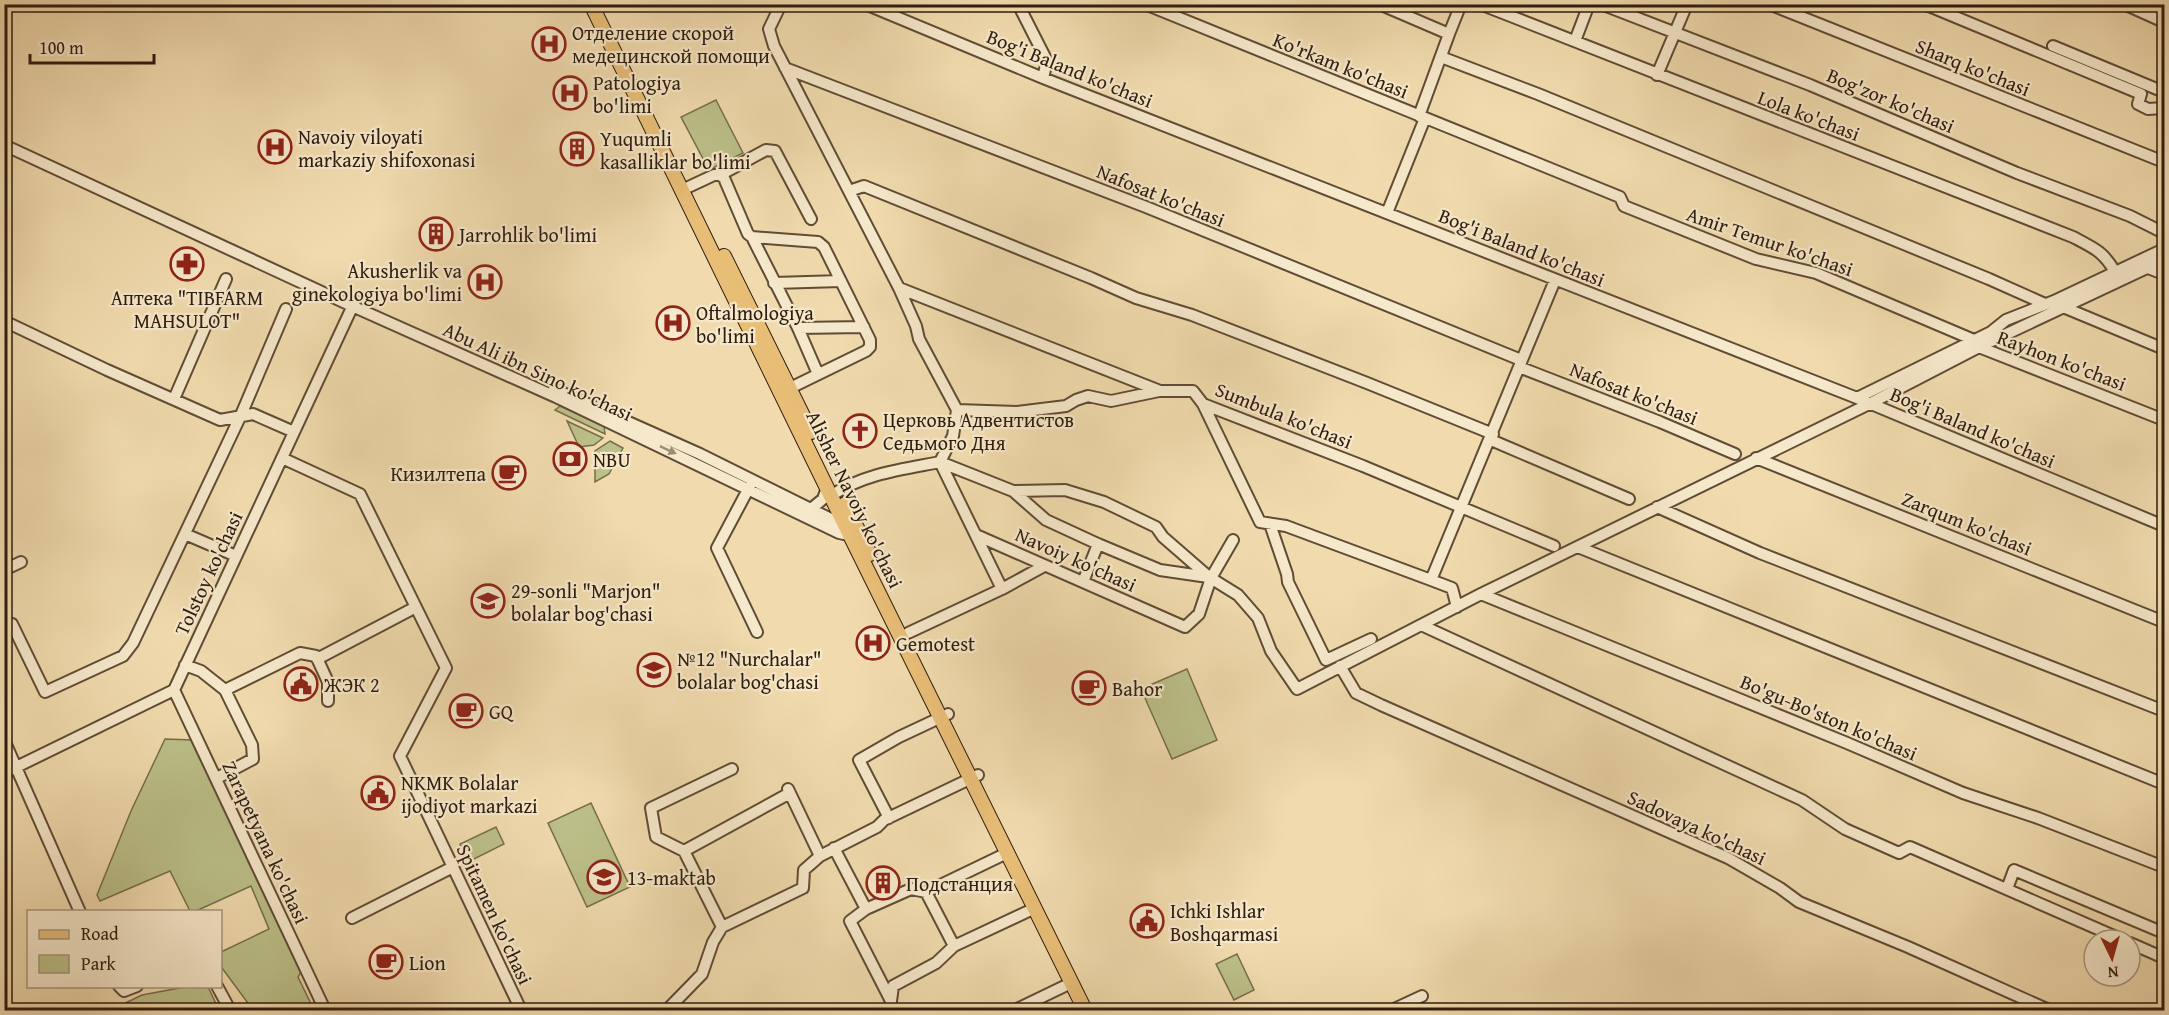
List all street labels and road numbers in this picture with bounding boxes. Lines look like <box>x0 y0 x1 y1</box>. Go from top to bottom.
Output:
street label: Bog'i Baland ko'chasi <box>983 21 1158 115</box>
street label: Ko'rkam ko'chasi <box>1269 25 1413 105</box>
street label: Sharq ko'chasi <box>1911 31 2035 103</box>
street label: Bog'zor ko'chasi <box>1823 60 1960 140</box>
street label: Lola ko'chasi <box>1754 82 1865 148</box>
street label: Nafosat ko'chasi <box>1093 156 1230 234</box>
street label: Amir Temur ko'chasi <box>1683 199 1857 283</box>
street label: Bog'i Baland ko'chasi <box>1435 200 1610 294</box>
street label: Abu Ali ibn Sino ko'chasi <box>438 314 638 428</box>
street label: Rayhon ko'chasi <box>1993 322 2131 398</box>
street label: Nafosat ko'chasi <box>1566 354 1703 432</box>
street label: Sumbula ko'chasi <box>1211 374 1357 456</box>
street label: Bog'i Baland ko'chasi <box>1886 379 2060 475</box>
street label: Alisher Navoiy ko'chasi <box>799 405 911 593</box>
street label: Zarqum ko'chasi <box>1898 484 2037 562</box>
street label: Tolstoy ko'chasi <box>167 506 250 640</box>
street label: Navoiy ko'chasi <box>1011 519 1142 599</box>
street label: Bo'gu-Bo'ston ko'chasi <box>1736 667 1922 768</box>
street label: Zarapetyana ko'chasi <box>215 756 317 929</box>
street label: Sadovaya ko'chasi <box>1623 782 1772 872</box>
street label: Spitamen ko'chasi <box>450 839 540 989</box>

